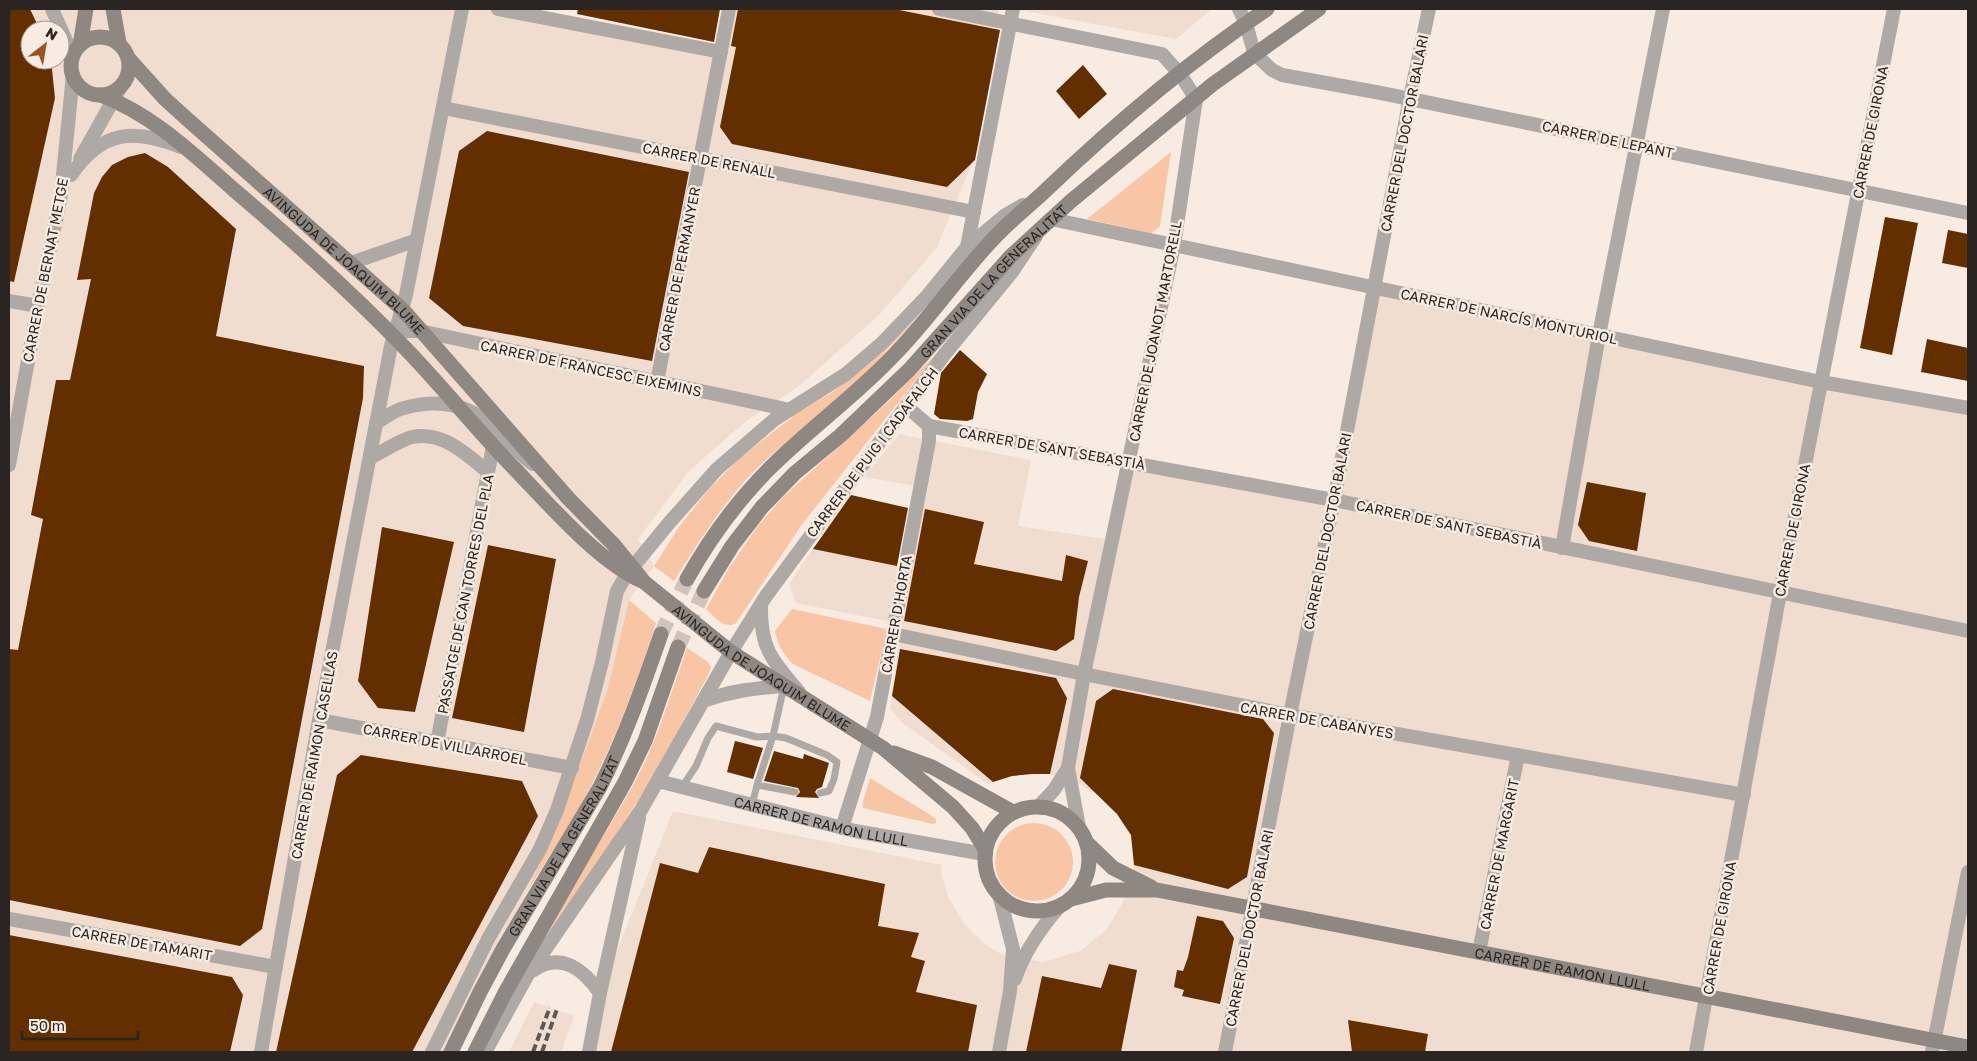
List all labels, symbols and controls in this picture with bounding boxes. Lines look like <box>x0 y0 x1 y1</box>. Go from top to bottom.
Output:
north arrow <box>20 20 70 70</box>
text: N <box>43 23 61 43</box>
street label: CARRER DEL DOCTOR BALARI <box>1377 33 1431 233</box>
street label: CARRER DE GIRONA <box>1849 63 1891 200</box>
street label: CARRER DE LEPANT <box>1541 117 1676 161</box>
street label: CARRER DE RENALL <box>641 139 777 181</box>
street label: CARRER DE BERNAT METGE <box>19 177 71 363</box>
street label: AVINGUDA DE JOAQUIM BLUME <box>260 182 429 338</box>
street label: CARRER DE PERMANYER <box>655 185 703 353</box>
street label: GRAN VIA DE LA GENERALITAT <box>916 200 1071 361</box>
street label: CARRER DE JOANOT MARTORELL <box>1125 219 1185 443</box>
street label: CARRER DE NARCÍS MONTURIOL <box>1399 285 1619 347</box>
street label: CARRER DE FRANCESC EIXEMINS <box>479 336 703 400</box>
street label: CARRER DE PUIG I CADAFALCH <box>803 364 941 540</box>
street label: CARRER DE SANT SEBASTIÀ <box>957 423 1147 473</box>
street label: CARRER DEL DOCTOR BALARI <box>1300 431 1354 631</box>
street label: CARRER DE GIRONA <box>1771 461 1813 598</box>
street label: PASSATGE DE CAN TORRES DEL PLA <box>433 472 497 715</box>
street label: CARRER DE SANT SEBASTIÀ <box>1355 496 1544 552</box>
street label: CARRER D'HORTA <box>877 553 915 674</box>
street label: AVINGUDA DE JOAQUIM BLUME <box>669 600 854 734</box>
street label: CARRER DE RAIMON CASELLAS <box>287 649 341 861</box>
street label: CARRER DE CABANYES <box>1239 698 1395 742</box>
street label: CARRER DE VILLARROEL <box>362 720 528 768</box>
street label: GRAN VIA DE LA GENERALITAT <box>504 753 622 939</box>
street label: CARRER DE MARGARIT <box>1476 777 1522 931</box>
street label: CARRER DE RAMON LLULL <box>732 792 910 849</box>
street label: CARRER DEL DOCTOR BALARI <box>1222 828 1276 1028</box>
street label: CARRER DE GIRONA <box>1699 859 1739 996</box>
street label: CARRER DE TAMARIT <box>71 922 214 964</box>
street label: CARRER DE RAMON LLULL <box>1473 943 1652 994</box>
scale bar <box>22 1008 139 1040</box>
text: 50 m <box>30 1016 65 1034</box>

